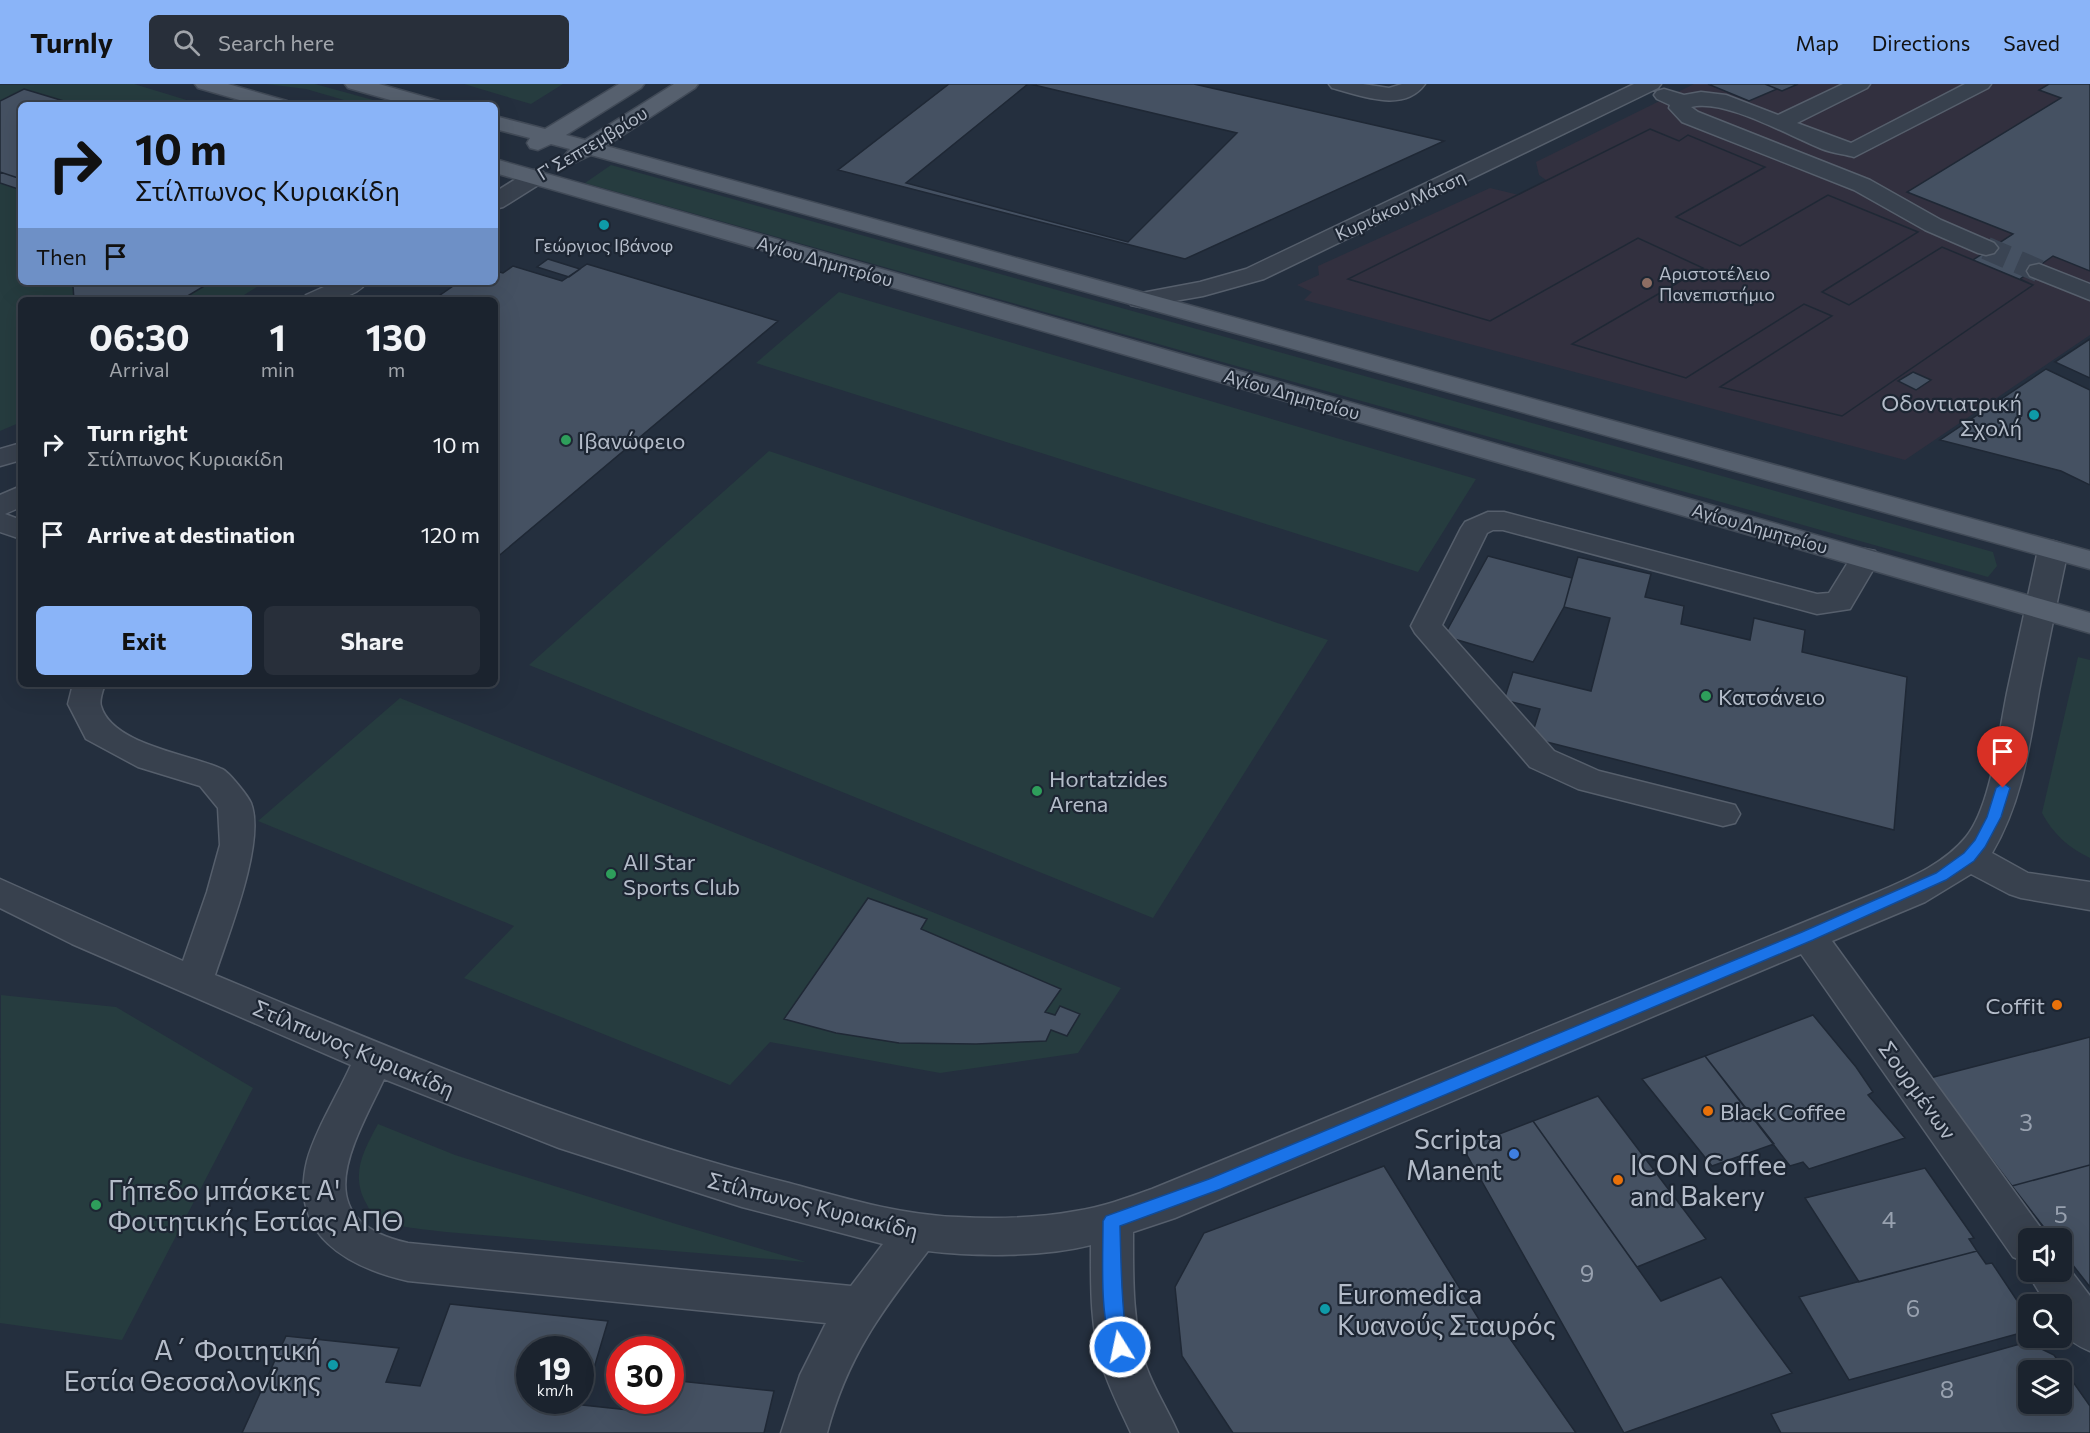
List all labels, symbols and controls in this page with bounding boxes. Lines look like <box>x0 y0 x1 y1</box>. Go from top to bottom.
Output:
search box <box>149 15 569 69</box>
text: Turnly <box>30 25 113 59</box>
icon: search <box>170 26 203 59</box>
text: Search here <box>218 29 334 56</box>
text: Map <box>1796 30 1839 55</box>
text: Directions <box>1872 30 1970 55</box>
text: Saved <box>2003 30 2060 55</box>
street label: Γ' Σεπτεμβρίου <box>533 101 651 185</box>
text: 10 m <box>135 122 227 174</box>
icon: right <box>36 126 114 204</box>
street label: Κυριάκου Μάτση <box>1331 165 1469 245</box>
text: Στίλπωνος Κυριακίδη <box>135 174 400 207</box>
marker: Γεώργιος Ιβάνοφ <box>597 218 611 232</box>
street label: Αγίου Δημητρίου <box>755 231 895 291</box>
place label: Γεώργιος Ιβάνοφ <box>535 234 673 256</box>
icon: arrive <box>99 240 132 273</box>
text: Then <box>36 243 87 270</box>
place label: Αριστοτέλειο Πανεπιστήμιο <box>1659 262 1775 305</box>
marker: Αριστοτέλειο Πανεπιστήμιο <box>1640 276 1654 290</box>
text: 06:30 <box>89 314 190 358</box>
text: 1 <box>270 314 286 358</box>
text: 130 <box>366 314 427 358</box>
text: Arrival <box>109 357 170 381</box>
text: min <box>261 357 295 381</box>
text: m <box>388 357 405 381</box>
street label: Αγίου Δημητρίου <box>1222 364 1362 424</box>
place label: Οδοντιατρική Σχολή <box>1881 389 2022 441</box>
marker: Οδοντιατρική Σχολή <box>2027 408 2041 422</box>
text: Turn right <box>87 419 188 446</box>
place label: Ιβανώφειο <box>578 427 685 454</box>
icon: right <box>36 428 69 461</box>
text: 10 m <box>433 431 480 458</box>
marker: Ιβανώφειο <box>559 433 573 447</box>
text: Στίλπωνος Κυριακίδη <box>87 446 283 470</box>
street label: Αγίου Δημητρίου <box>1690 498 1830 558</box>
icon: arrive <box>36 518 69 551</box>
text: Arrive at destination <box>87 521 295 548</box>
text: 120 m <box>421 521 480 548</box>
button: Exit <box>36 606 252 675</box>
button: Share <box>264 606 480 675</box>
place label: Κατσάνειο <box>1718 683 1825 710</box>
marker: Κατσάνειο <box>1699 689 1713 703</box>
pin <box>1977 726 2028 788</box>
icon: arrive <box>1986 735 2019 768</box>
place label: Hortatzides Arena <box>1049 765 1168 817</box>
marker: Hortatzides Arena <box>1030 784 1044 798</box>
place label: All Star Sports Club <box>623 848 740 900</box>
marker: All Star Sports Club <box>604 867 618 881</box>
place label: Coffit <box>1985 992 2045 1019</box>
street label: Στίλπωνος Κυριακίδη <box>249 993 459 1103</box>
marker: Coffit <box>2050 998 2064 1012</box>
street label: Σουρμένων <box>1873 1036 1963 1144</box>
place label: Black Coffee <box>1720 1098 1846 1125</box>
marker: Black Coffee <box>1701 1104 1715 1118</box>
house number: 3 <box>2019 1107 2033 1136</box>
place label: Scripta Manent <box>1406 1122 1502 1186</box>
marker: Scripta Manent <box>1507 1147 1521 1161</box>
place label: ICON Coffee and Bakery <box>1630 1148 1787 1212</box>
street label: Στίλπωνος Κυριακίδη <box>705 1166 921 1244</box>
place label: Γήπεδο μπάσκετ Α' Φοιτητικής Εστίας ΑΠΘ <box>108 1173 404 1237</box>
marker: ICON Coffee and Bakery <box>1611 1173 1625 1187</box>
marker: Γήπεδο μπάσκετ Α' Φοιτητικής Εστίας ΑΠΘ <box>89 1198 103 1212</box>
house number: 5 <box>2054 1199 2068 1228</box>
house number: 4 <box>1882 1204 1896 1233</box>
map controls <box>2018 1228 2072 1414</box>
button: sound <box>2018 1228 2072 1282</box>
house number: 9 <box>1580 1258 1594 1287</box>
place label: Euromedica Κυανούς Σταυρός <box>1337 1277 1556 1341</box>
house number: 6 <box>1906 1293 1920 1322</box>
button: search <box>2018 1294 2072 1348</box>
marker: Euromedica Κυανούς Σταυρός <box>1318 1302 1332 1316</box>
position arrow <box>1088 1315 1152 1379</box>
place label: Α΄ Φοιτητική Εστία Θεσσαλονίκης <box>64 1333 321 1397</box>
speed limit sign: 30 <box>606 1336 684 1414</box>
text: 19 <box>539 1349 571 1386</box>
marker: Α΄ Φοιτητική Εστία Θεσσαλονίκης <box>326 1358 340 1372</box>
button: layers <box>2018 1360 2072 1414</box>
house number: 8 <box>1940 1374 1954 1403</box>
text: km/h <box>537 1381 573 1399</box>

